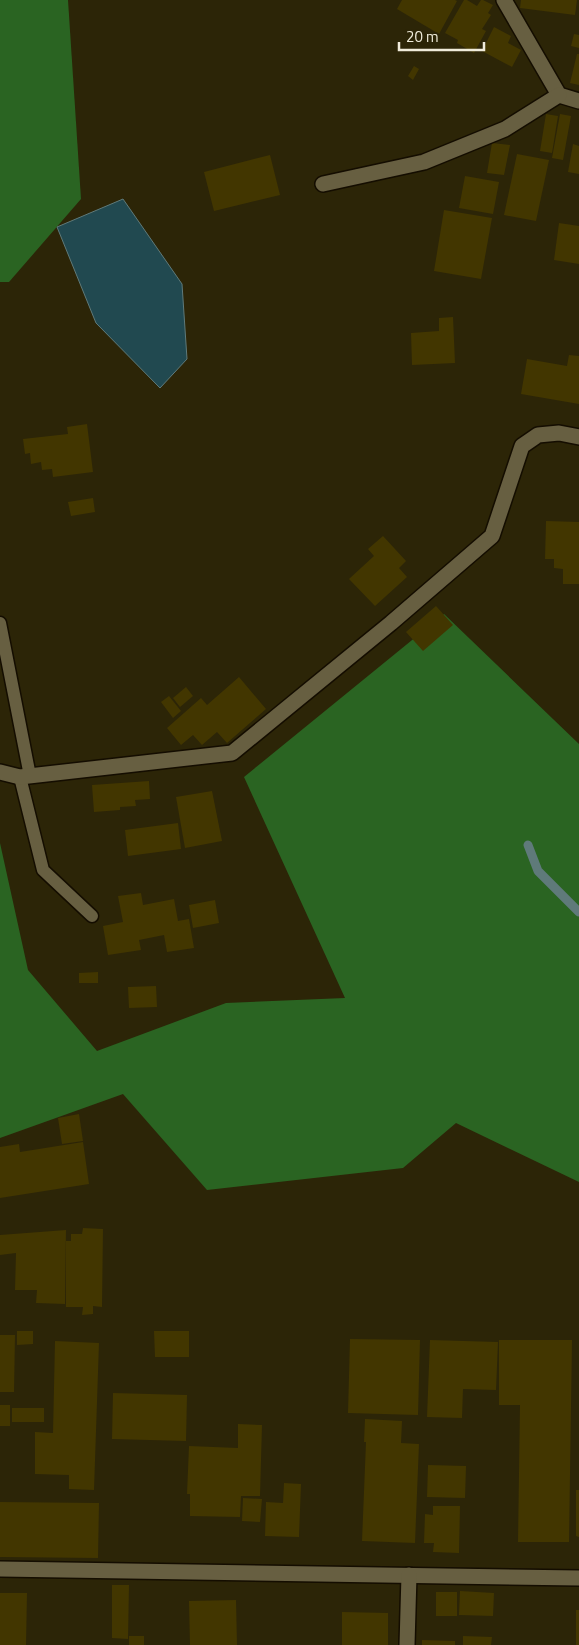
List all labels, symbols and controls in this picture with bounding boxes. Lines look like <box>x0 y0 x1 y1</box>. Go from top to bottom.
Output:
scale bar <box>399 20 484 52</box>
text: 20 m <box>406 25 439 48</box>

